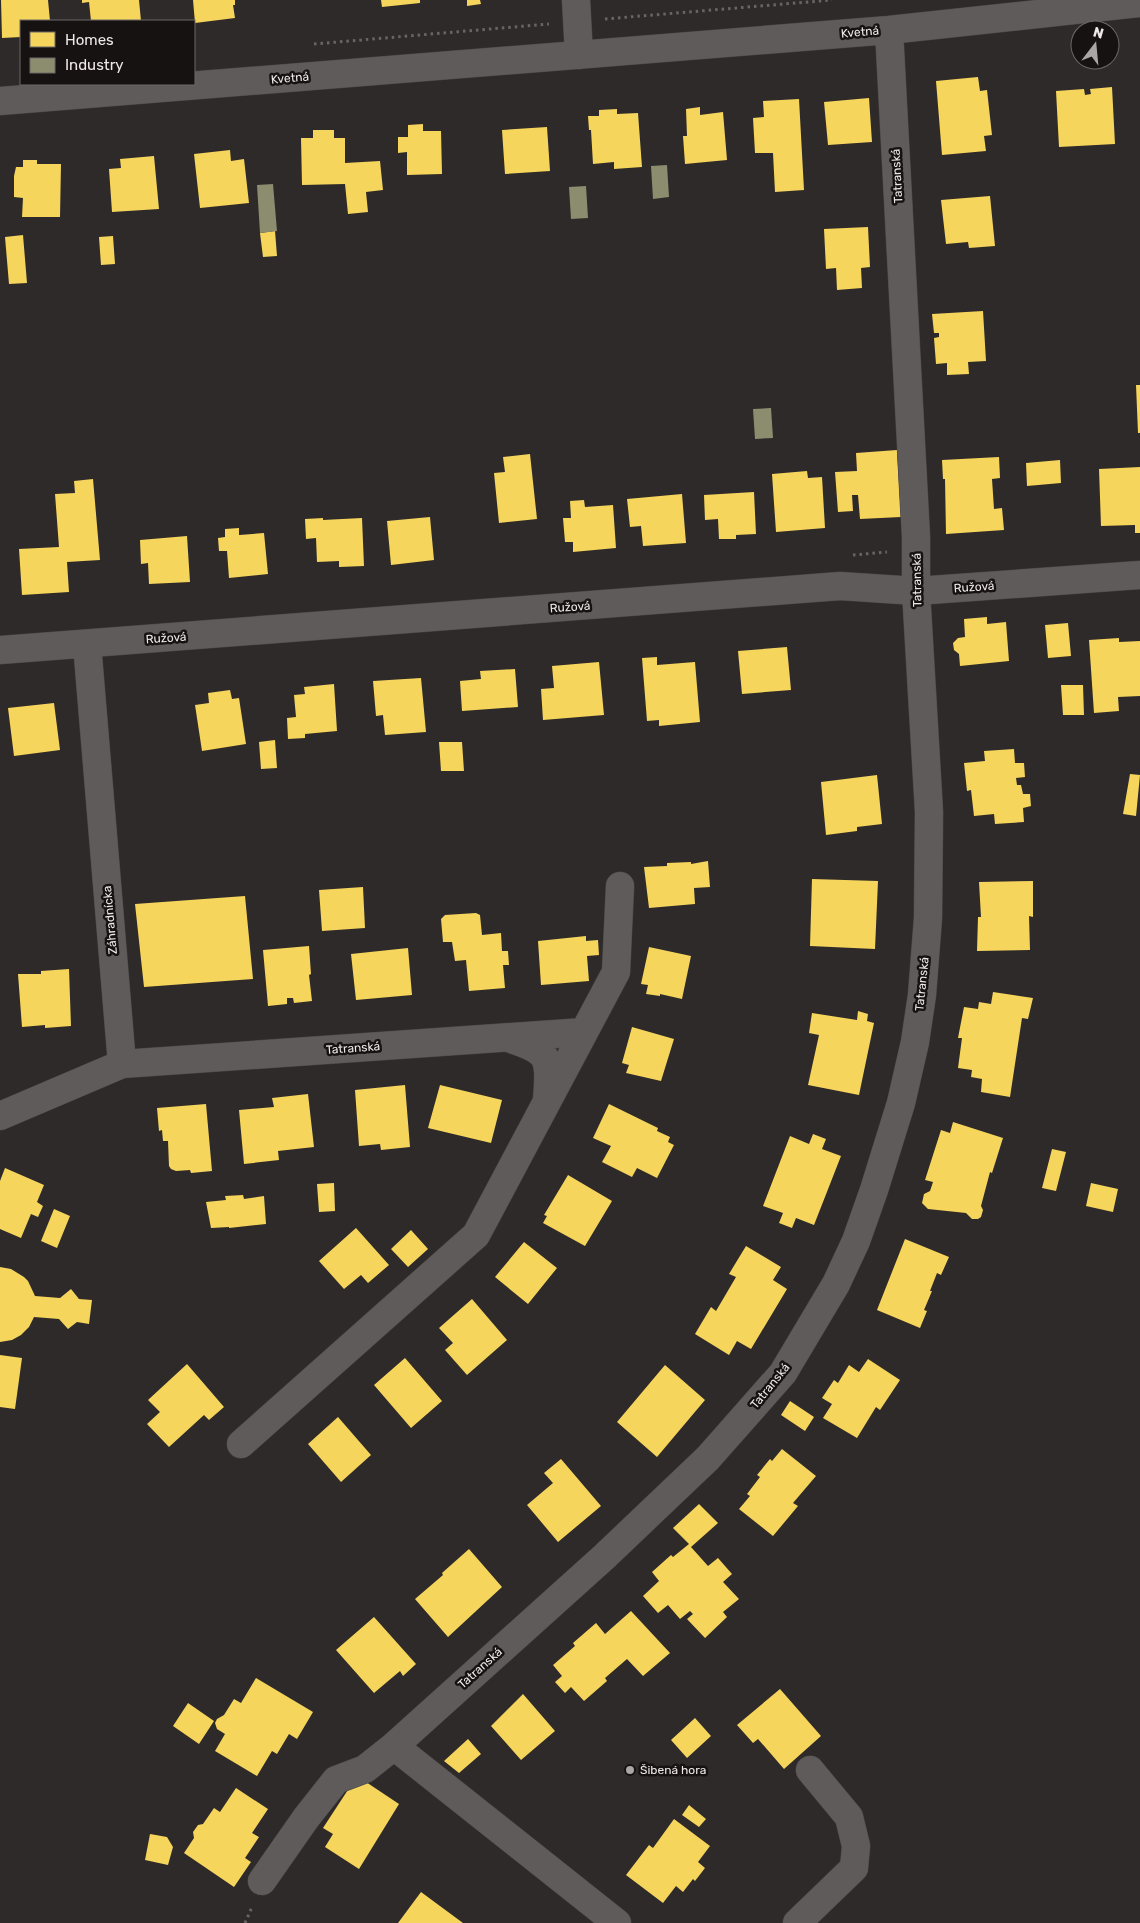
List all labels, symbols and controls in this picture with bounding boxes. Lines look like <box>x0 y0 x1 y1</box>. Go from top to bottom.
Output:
legend <box>20 20 195 85</box>
north arrow <box>1070 20 1120 70</box>
street label: Kvetná <box>840 23 880 41</box>
text: N <box>1091 23 1106 43</box>
text: Homes <box>65 31 114 49</box>
text: Industry <box>65 56 124 74</box>
street label: Kvetná <box>270 69 310 87</box>
street label: Tatranská <box>889 149 905 203</box>
street label: Tatranská <box>910 553 924 607</box>
street label: Ružová <box>953 579 995 595</box>
street label: Ružová <box>549 599 591 615</box>
street label: Ružová <box>145 630 187 646</box>
street label: Záhradnícka <box>100 885 120 955</box>
street label: Tatranská <box>912 956 932 1012</box>
street label: Tatranská <box>325 1039 381 1057</box>
street label: Tatranská <box>747 1361 793 1411</box>
street label: Tatranská <box>455 1645 505 1691</box>
place label: Šibená hora <box>640 1763 706 1777</box>
marker: Šibená hora <box>624 1764 636 1776</box>

